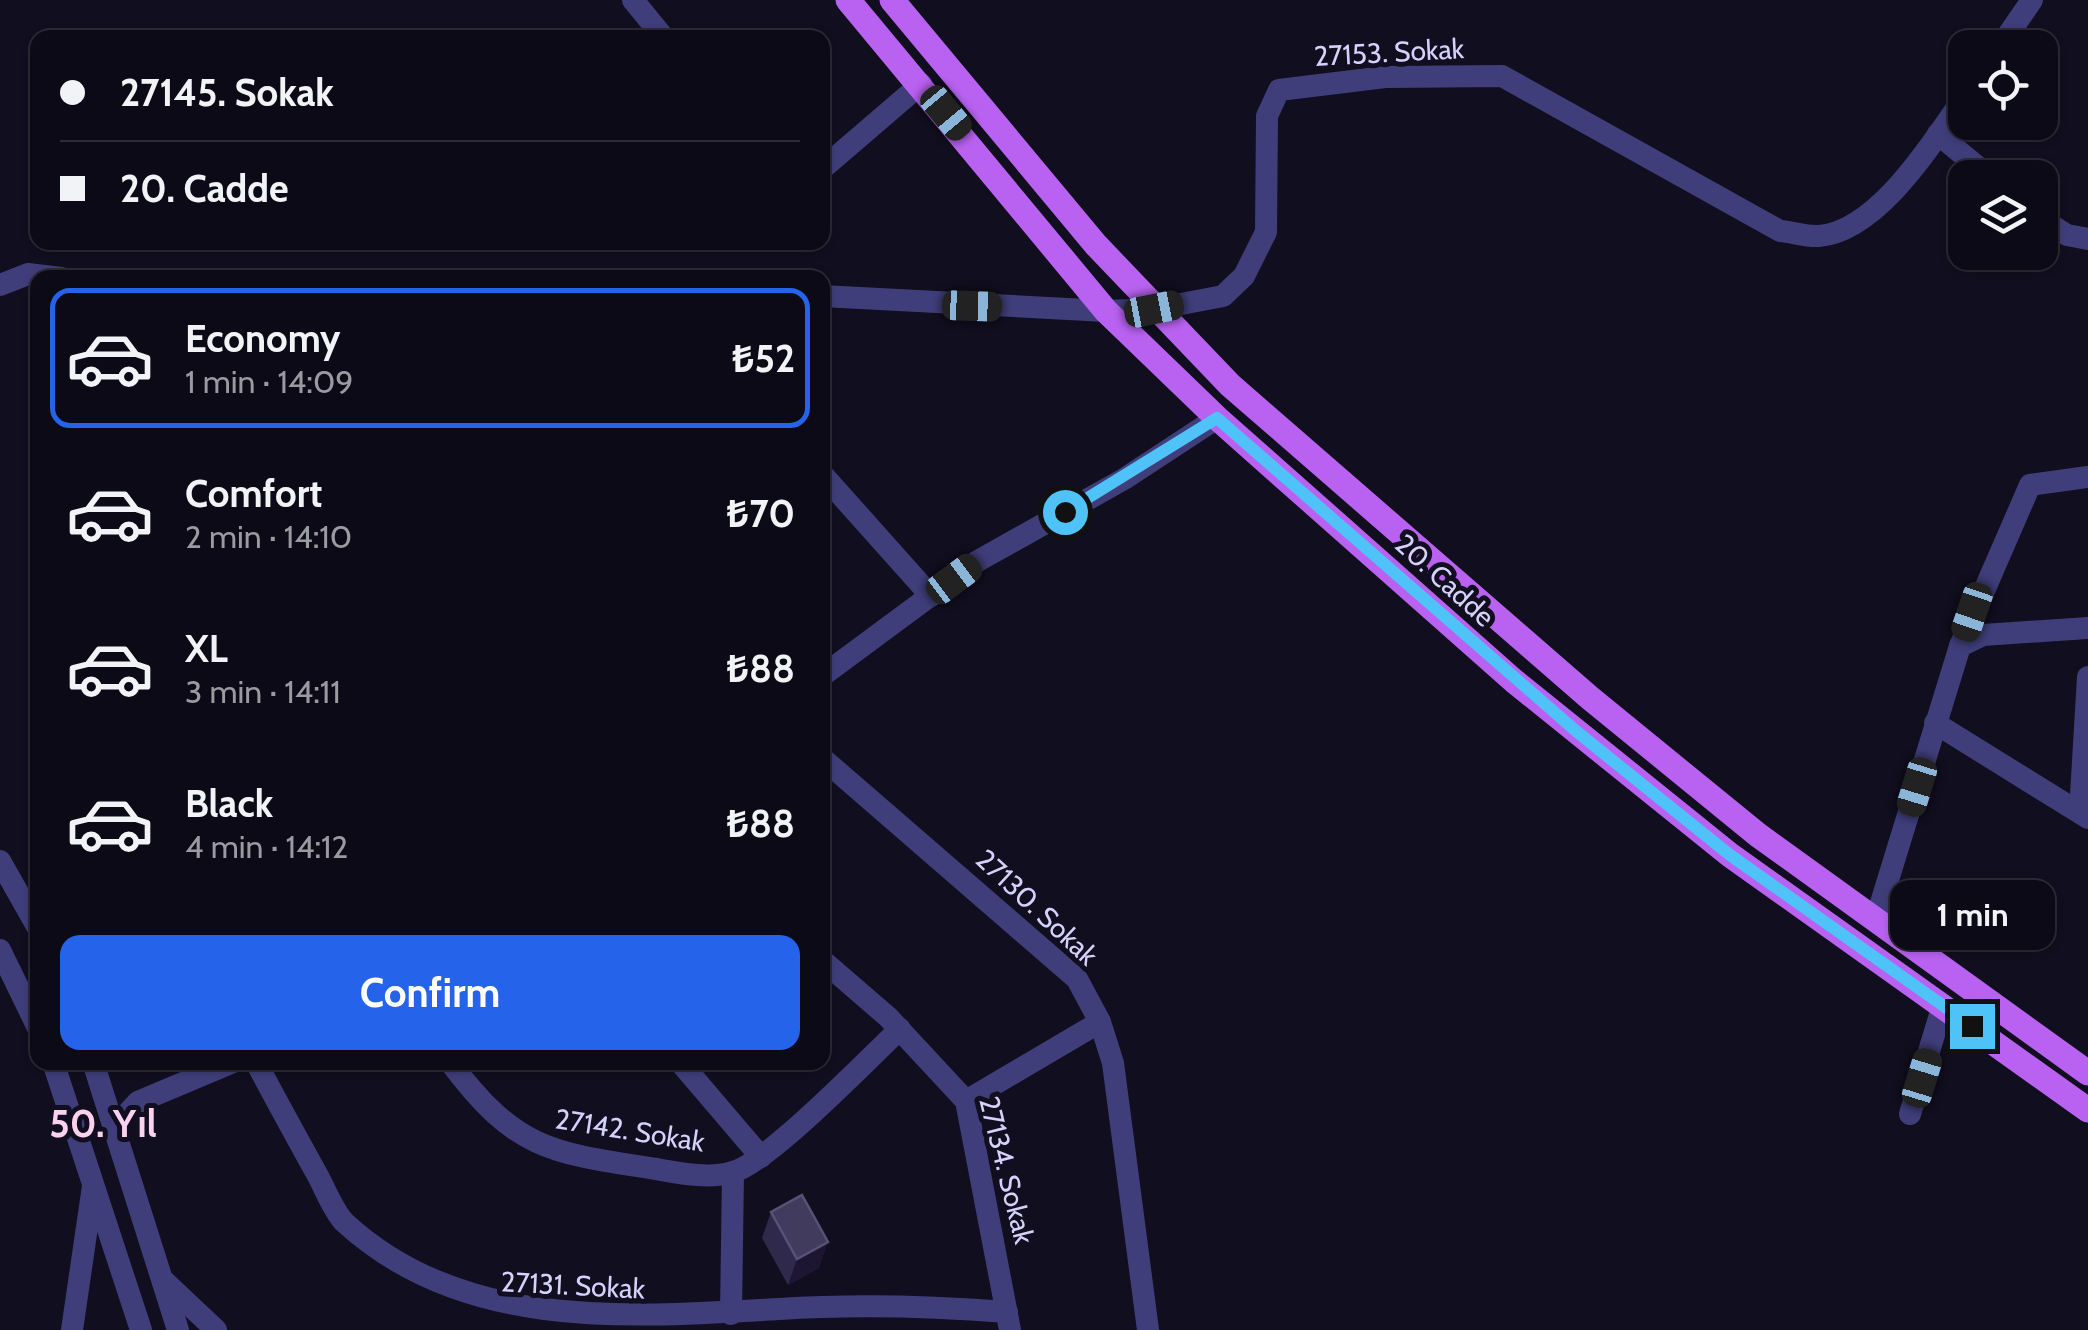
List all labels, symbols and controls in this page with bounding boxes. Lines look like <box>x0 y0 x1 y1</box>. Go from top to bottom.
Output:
map controls <box>1948 30 2058 270</box>
button: locate <box>1948 30 2058 140</box>
street label: 27153. Sokak <box>1313 31 1465 73</box>
text: 27145. Sokak <box>120 69 334 116</box>
car <box>915 80 977 146</box>
button: layers <box>1948 160 2058 270</box>
text: 20. Cadde <box>120 165 289 212</box>
car <box>1122 289 1186 329</box>
car <box>941 290 1003 322</box>
icon: car <box>65 313 155 403</box>
text: Economy <box>185 315 340 362</box>
text: ₺52 <box>732 335 795 382</box>
text: 1 min · 14:09 <box>185 362 353 401</box>
icon: car <box>65 468 155 558</box>
text: Comfort <box>185 470 322 517</box>
text: ₺70 <box>727 490 795 537</box>
route start <box>1043 490 1088 535</box>
text: 2 min · 14:10 <box>185 517 352 556</box>
street label: 20. Cadde <box>1388 527 1502 633</box>
car <box>921 549 987 609</box>
car <box>1948 579 1996 645</box>
icon: car <box>65 623 155 713</box>
text: XL <box>185 625 228 672</box>
text: ₺88 <box>726 645 795 692</box>
text: 3 min · 14:11 <box>185 672 341 711</box>
car <box>1894 754 1940 820</box>
icon: car <box>65 778 155 868</box>
text: Black <box>185 780 273 827</box>
text: ₺88 <box>726 800 795 847</box>
text: 4 min · 14:12 <box>185 827 348 866</box>
street label: 27130. Sokak <box>969 842 1105 972</box>
callout: 1 min <box>1890 881 2054 951</box>
text: 1 min <box>1936 895 2009 934</box>
button: Confirm <box>60 935 800 1050</box>
route end <box>1950 1004 1995 1049</box>
car <box>1899 1045 1945 1111</box>
street label: 27134. Sokak <box>972 1093 1042 1248</box>
district label: 50. Yıl <box>49 1100 157 1147</box>
street label: 27142. Sokak <box>553 1101 708 1159</box>
street label: 27131. Sokak <box>500 1264 646 1306</box>

